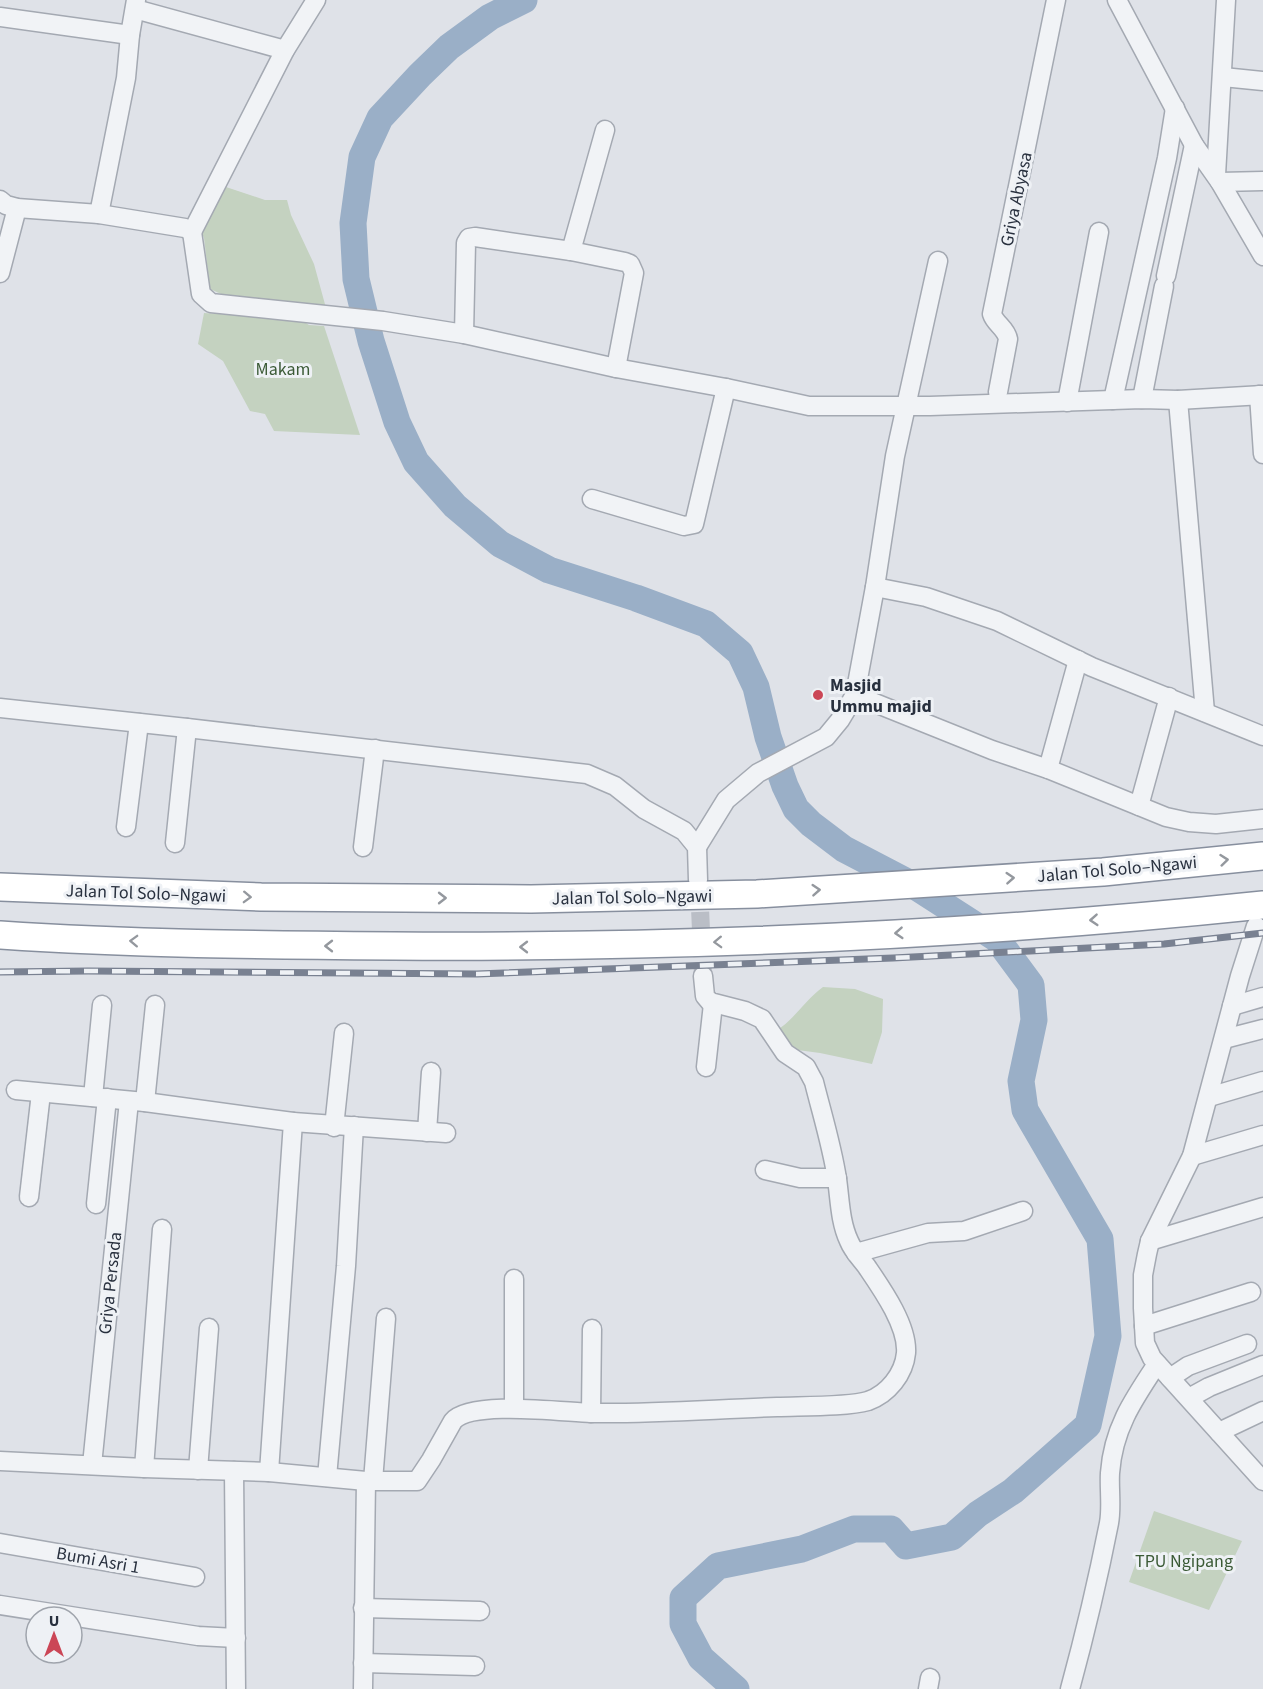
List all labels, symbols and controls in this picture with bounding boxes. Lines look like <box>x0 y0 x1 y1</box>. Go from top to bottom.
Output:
street label: Griya Abyasa <box>994 150 1039 249</box>
park label: Makam <box>256 357 310 382</box>
place label: Masjid Ummu majid <box>830 673 932 719</box>
marker: Masjid Ummu majid <box>811 688 825 702</box>
street label: Jalan Tol Solo–Ngawi <box>1036 850 1198 889</box>
one-way arrow <box>1219 854 1228 866</box>
one-way arrow <box>1006 871 1015 884</box>
street label: Jalan Tol Solo–Ngawi <box>65 878 227 909</box>
street label: Jalan Tol Solo–Ngawi <box>552 884 712 911</box>
one-way arrow <box>811 884 820 897</box>
one-way arrow <box>243 890 252 903</box>
one-way arrow <box>438 892 447 905</box>
one-way arrow <box>1089 913 1098 926</box>
one-way arrow <box>894 926 903 939</box>
one-way arrow <box>129 934 138 947</box>
one-way arrow <box>714 936 723 949</box>
one-way arrow <box>324 940 333 952</box>
one-way arrow <box>519 941 528 953</box>
street label: Griya Persada <box>93 1231 128 1336</box>
street label: Bumi Asri 1 <box>54 1541 142 1580</box>
park label: TPU Ngipang <box>1135 1549 1233 1574</box>
north arrow <box>24 1605 84 1665</box>
text: U <box>49 1610 59 1632</box>

